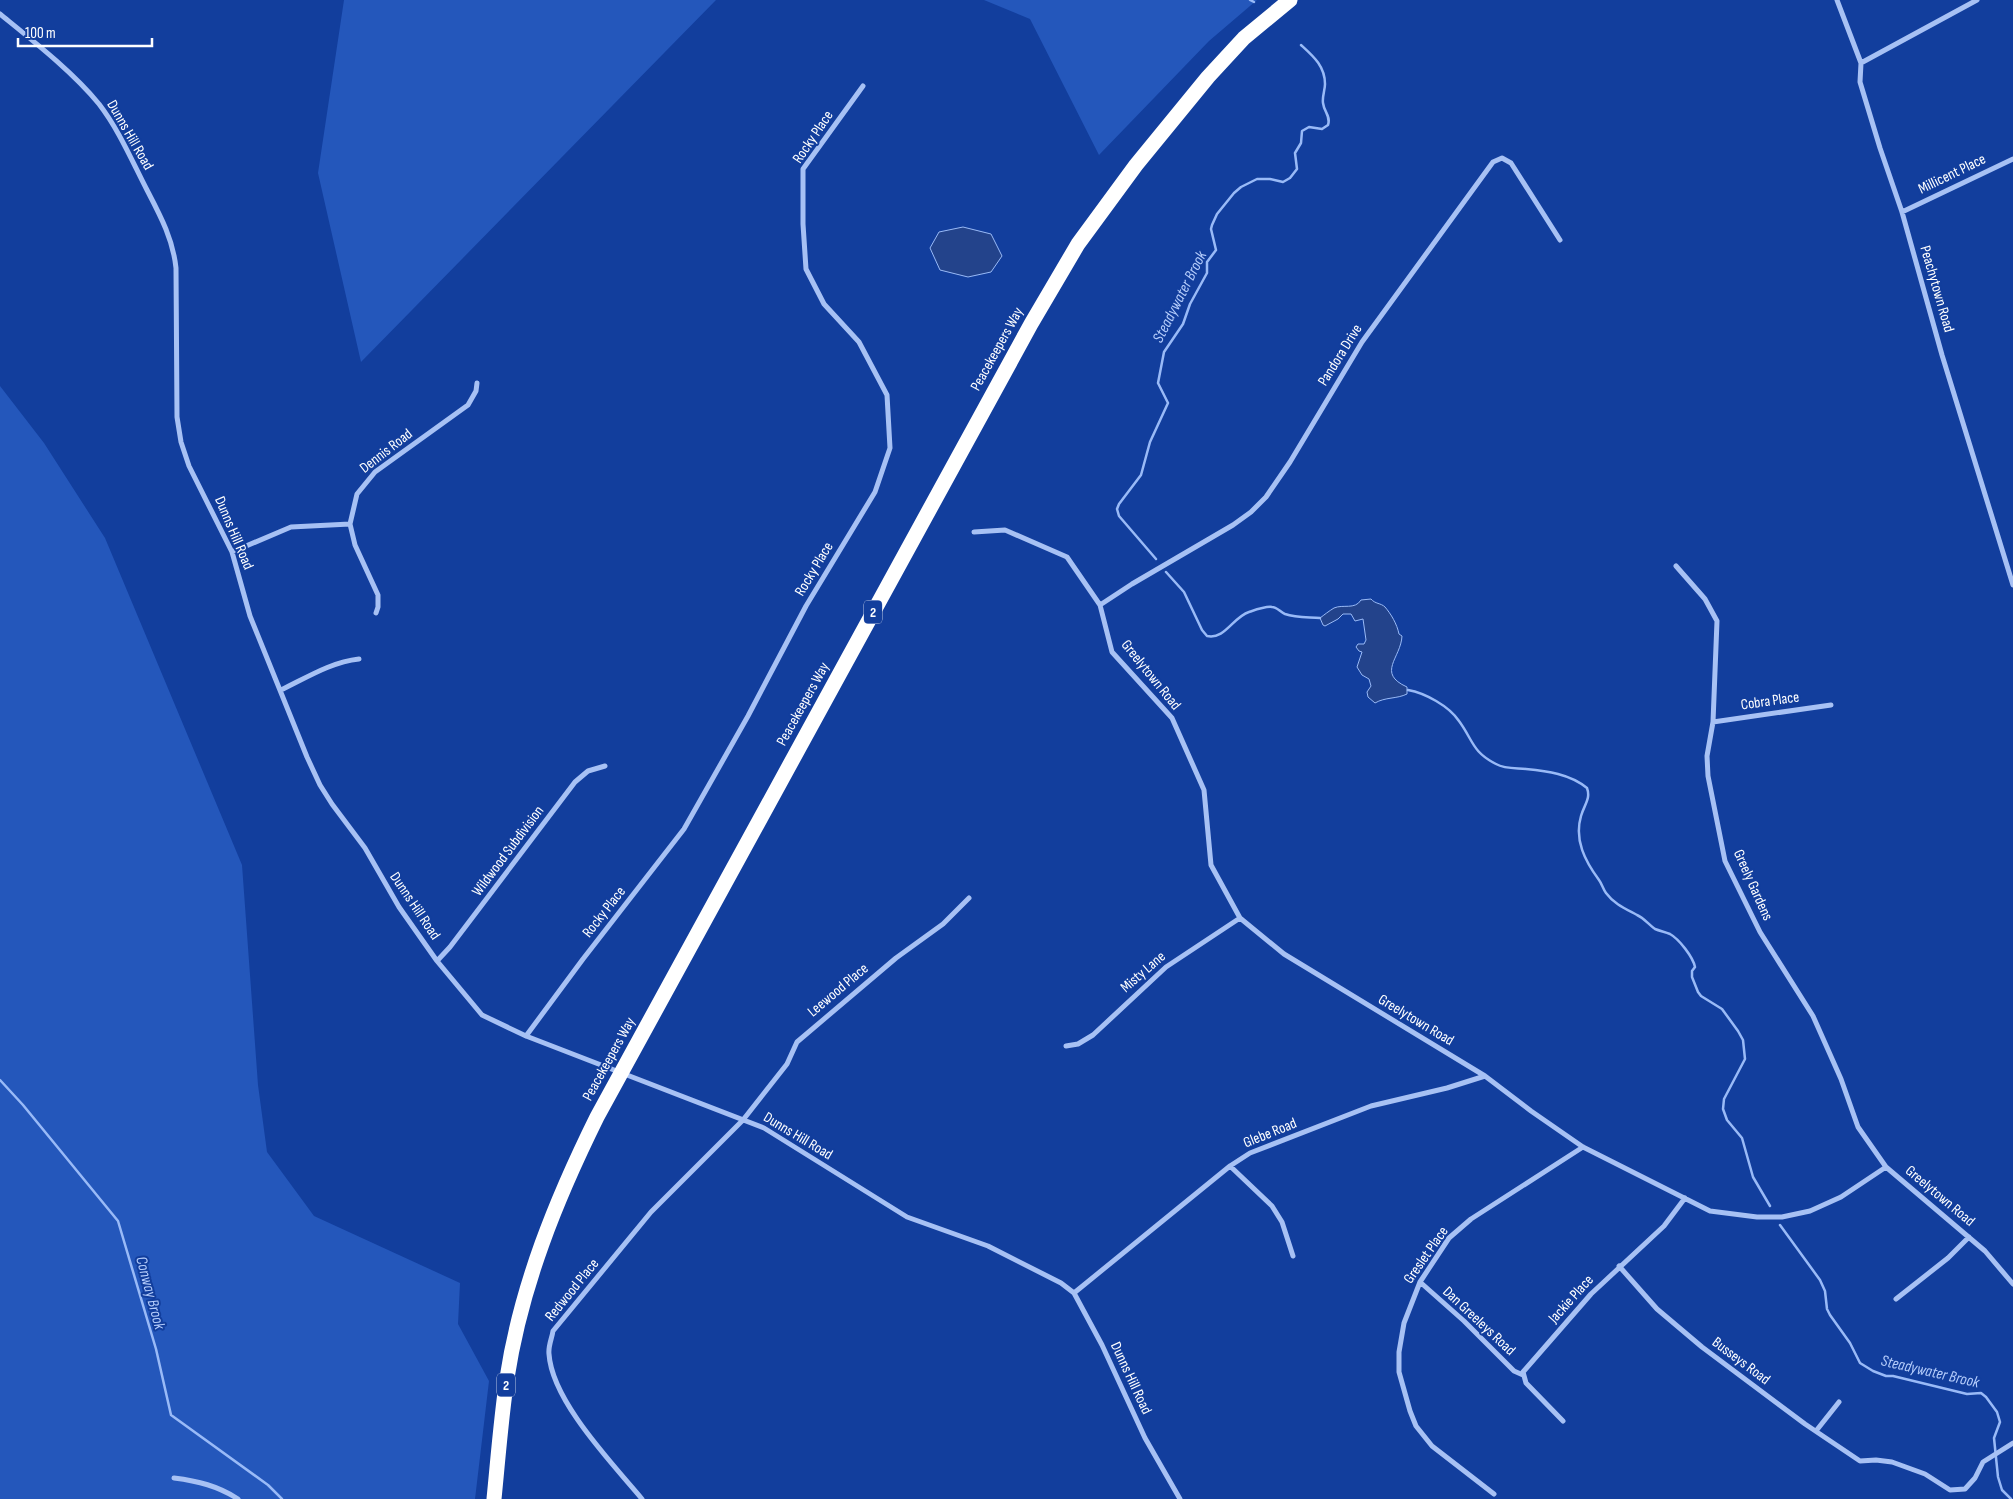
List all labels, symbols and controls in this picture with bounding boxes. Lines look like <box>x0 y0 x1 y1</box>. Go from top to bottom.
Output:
scale bar <box>18 15 151 47</box>
text: 100 m <box>25 24 56 43</box>
street label: Dunns Hill Road <box>102 97 158 173</box>
street label: Rocky Place <box>788 107 838 167</box>
street label: Millicent Place <box>1915 150 1989 198</box>
street label: Peachytown Road <box>1916 243 1958 335</box>
water label: Steadywater Brook <box>1149 247 1212 346</box>
street label: Peacekeepers Way <box>966 304 1028 394</box>
street label: Pandora Drive <box>1314 321 1366 389</box>
street label: Dennis Road <box>356 424 416 478</box>
street label: Dunns Hill Road <box>210 494 258 572</box>
street label: Rocky Place <box>790 538 838 600</box>
road number: 2 <box>864 600 882 624</box>
street label: Greelytown Road <box>1117 636 1185 714</box>
street label: Peacekeepers Way <box>772 659 834 749</box>
street label: Cobra Place <box>1740 688 1800 714</box>
street label: Wildwood Subdivision <box>468 802 548 900</box>
street label: Greely Gardens <box>1729 846 1777 924</box>
street label: Dunns Hill Road <box>385 869 445 943</box>
street label: Rocky Place <box>578 883 630 941</box>
street label: Misty Lane <box>1117 947 1169 997</box>
street label: Leewood Place <box>804 959 872 1021</box>
street label: Greelytown Road <box>1375 990 1457 1050</box>
street label: Peacekeepers Way <box>578 1014 640 1104</box>
street label: Dunns Hill Road <box>760 1108 836 1164</box>
street label: Glebe Road <box>1240 1114 1300 1152</box>
street label: Greelytown Road <box>1901 1161 1979 1231</box>
street label: Greslet Place <box>1399 1223 1453 1287</box>
water label: Conway Brook <box>131 1254 169 1333</box>
street label: Redwood Place <box>541 1255 603 1325</box>
street label: Jackie Place <box>1544 1271 1598 1328</box>
street label: Dan Greeleys Road <box>1439 1282 1519 1360</box>
street label: Busseys Road <box>1708 1333 1774 1389</box>
street label: Dunns Hill Road <box>1106 1339 1156 1417</box>
water label: Steadywater Brook <box>1879 1351 1982 1393</box>
road number: 2 <box>497 1374 515 1396</box>

